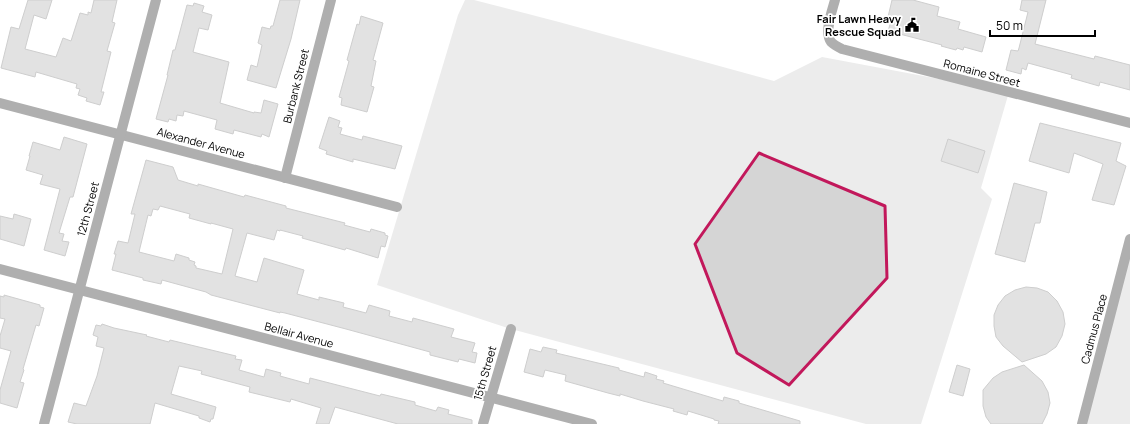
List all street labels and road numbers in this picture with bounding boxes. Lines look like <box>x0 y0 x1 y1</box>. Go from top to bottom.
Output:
street label: Burbank Street <box>279 47 312 125</box>
street label: Romaine Street <box>942 55 1022 90</box>
street label: Alexander Avenue <box>155 124 247 162</box>
street label: 12th Street <box>73 180 102 238</box>
street label: Cadmus Place <box>1077 292 1110 366</box>
street label: Bellair Avenue <box>263 318 336 351</box>
street label: 15th Street <box>470 344 499 402</box>

